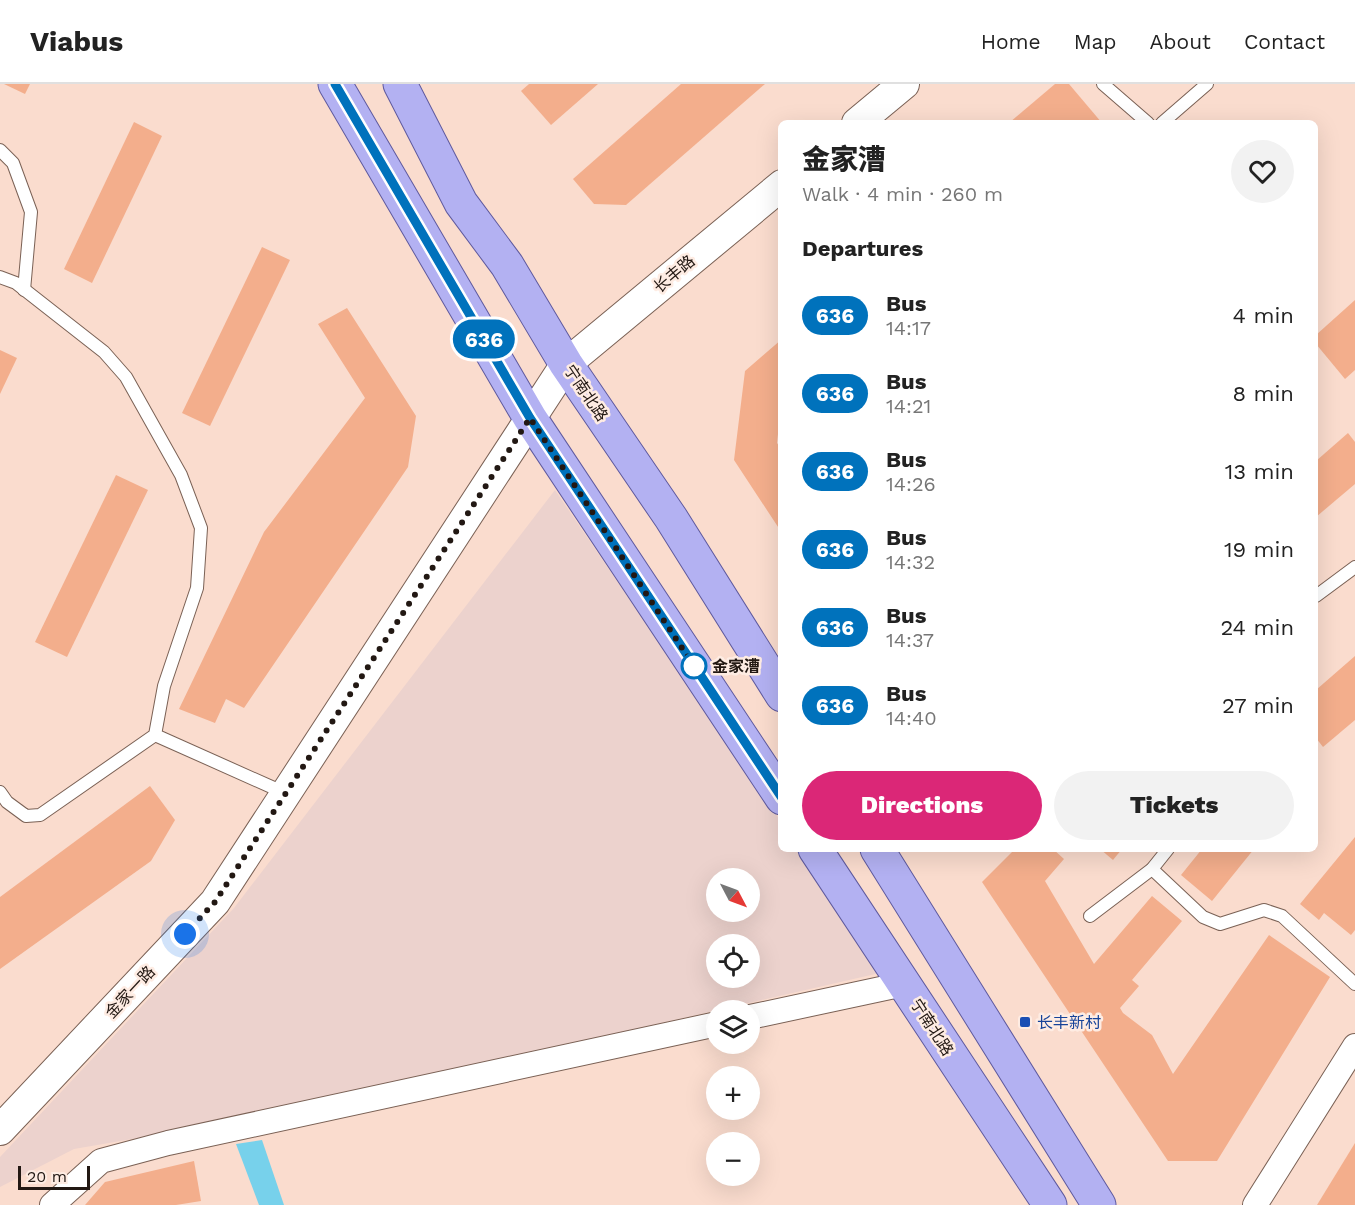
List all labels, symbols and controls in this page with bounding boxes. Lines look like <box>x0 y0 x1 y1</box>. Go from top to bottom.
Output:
text: Viabus <box>30 25 123 58</box>
text: Home <box>981 29 1041 54</box>
text: Map <box>1074 29 1117 54</box>
text: About <box>1150 29 1211 54</box>
text: Contact <box>1244 29 1325 54</box>
button: heart <box>1231 140 1294 203</box>
text: 金家漕 <box>802 143 886 176</box>
text: Walk · 4 min · 260 m <box>802 182 1003 206</box>
text: Departures <box>802 236 923 261</box>
street label: 长丰路 <box>650 251 698 297</box>
text: Bus <box>886 291 926 316</box>
text: 636 <box>816 303 854 328</box>
text: 4 min <box>1233 303 1294 328</box>
text: 14:17 <box>886 316 931 340</box>
line badge: 636 <box>450 320 518 358</box>
text: 636 <box>465 327 503 352</box>
street label: 宁南北路 <box>560 361 612 425</box>
text: Bus <box>886 369 926 394</box>
text: 636 <box>816 381 854 406</box>
text: 8 min <box>1233 381 1294 406</box>
text: 14:21 <box>886 394 931 418</box>
text: Bus <box>886 447 926 472</box>
text: 636 <box>816 459 854 484</box>
text: 13 min <box>1225 459 1294 484</box>
text: 14:26 <box>886 472 936 496</box>
text: Bus <box>886 525 926 550</box>
text: 636 <box>816 537 854 562</box>
text: 19 min <box>1224 537 1294 562</box>
text: 14:32 <box>886 550 935 574</box>
text: Bus <box>886 603 926 628</box>
text: 636 <box>816 615 854 640</box>
text: 24 min <box>1220 615 1294 640</box>
text: 14:37 <box>886 628 934 652</box>
marker: 金家漕 <box>681 653 707 679</box>
place label: 金家漕 <box>712 657 760 676</box>
text: Bus <box>886 681 926 706</box>
text: 636 <box>816 693 854 718</box>
text: 27 min <box>1222 693 1294 718</box>
text: 14:40 <box>886 706 937 730</box>
button: Directions <box>802 771 1042 840</box>
button: Tickets <box>1054 771 1294 840</box>
north arrow <box>706 868 760 922</box>
map controls <box>706 868 760 1186</box>
your location <box>170 919 200 949</box>
button: locate <box>706 934 760 988</box>
street label: 金家一路 <box>101 962 159 1022</box>
street label: 宁南北路 <box>907 995 957 1059</box>
button: layers <box>706 1000 760 1054</box>
place label: 长丰新村 <box>1037 1013 1101 1032</box>
marker: 长丰新村 <box>1018 1015 1032 1029</box>
button: + <box>706 1066 760 1120</box>
button: − <box>706 1132 760 1186</box>
scale bar <box>18 1163 90 1190</box>
text: 20 m <box>27 1167 67 1186</box>

